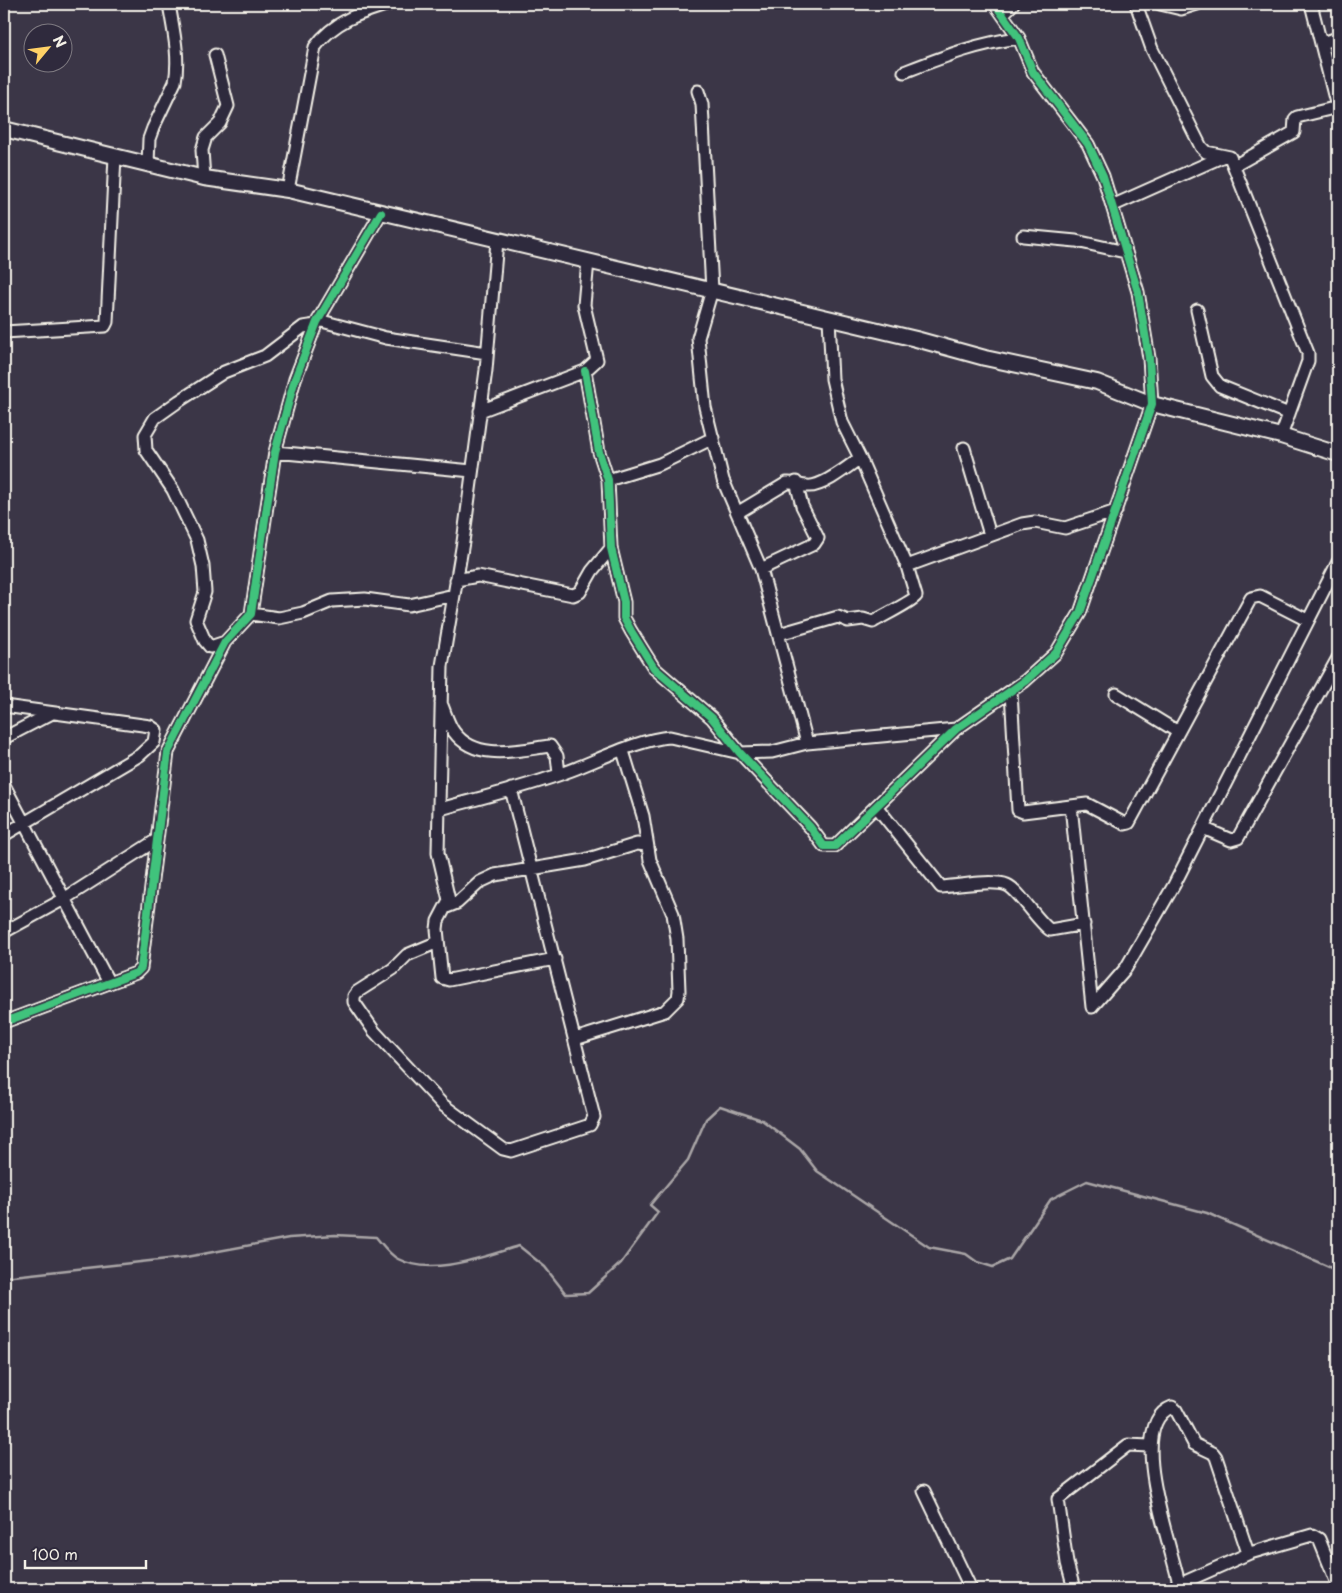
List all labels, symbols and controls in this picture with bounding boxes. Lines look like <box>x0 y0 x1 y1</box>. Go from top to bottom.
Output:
north arrow <box>22 22 72 72</box>
text: N <box>48 32 72 51</box>
scale bar <box>25 1538 146 1570</box>
text: 100 m <box>32 1542 78 1565</box>

